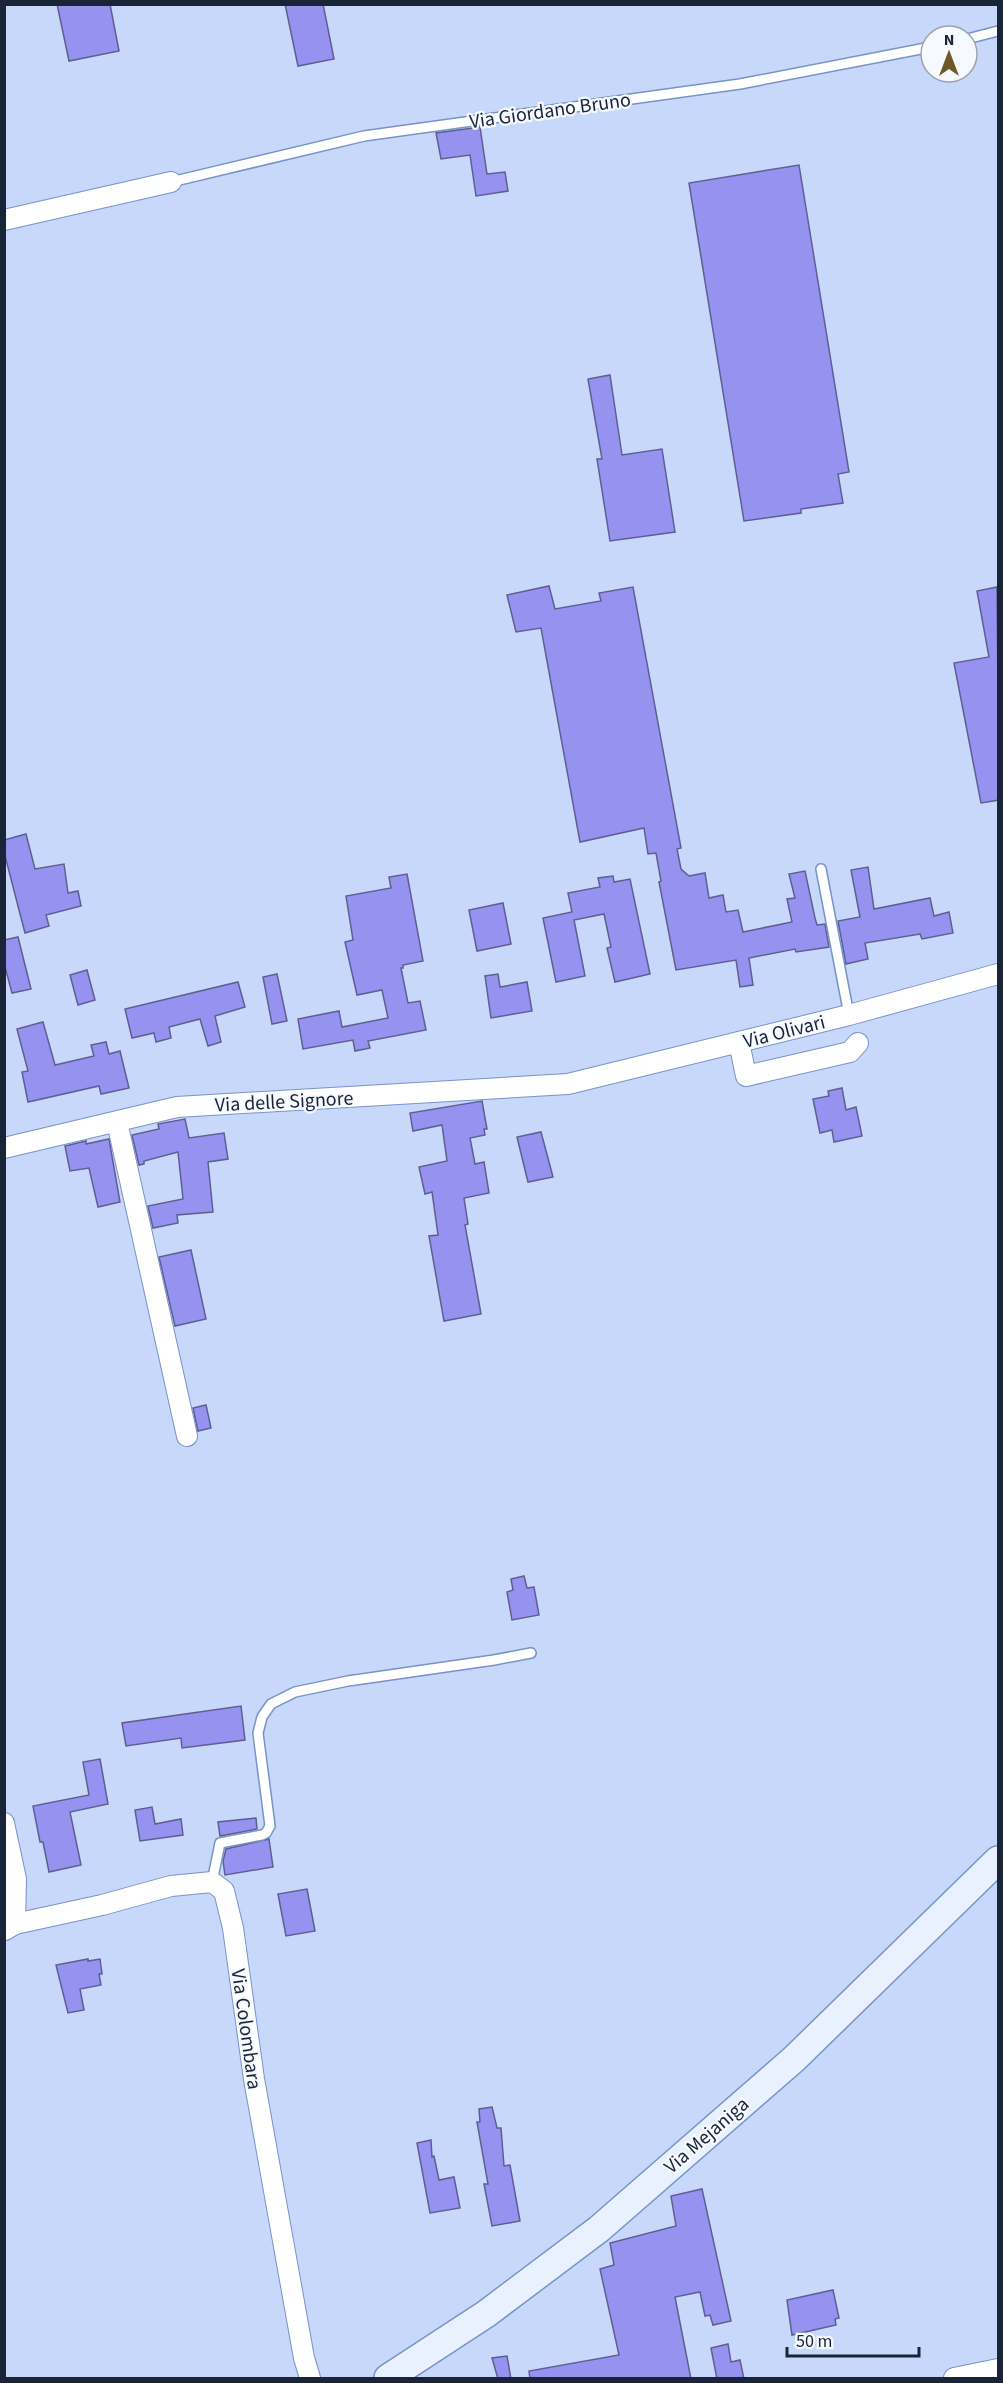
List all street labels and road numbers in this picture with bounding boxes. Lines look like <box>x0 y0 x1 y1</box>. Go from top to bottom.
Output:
street label: Via Giordano Bruno <box>468 86 633 136</box>
street label: Via Olivari <box>740 1008 828 1056</box>
street label: Via delle Signore <box>214 1084 354 1120</box>
street label: Via Colombara <box>224 1967 268 2091</box>
street label: Via Mejaniga <box>658 2091 755 2181</box>

